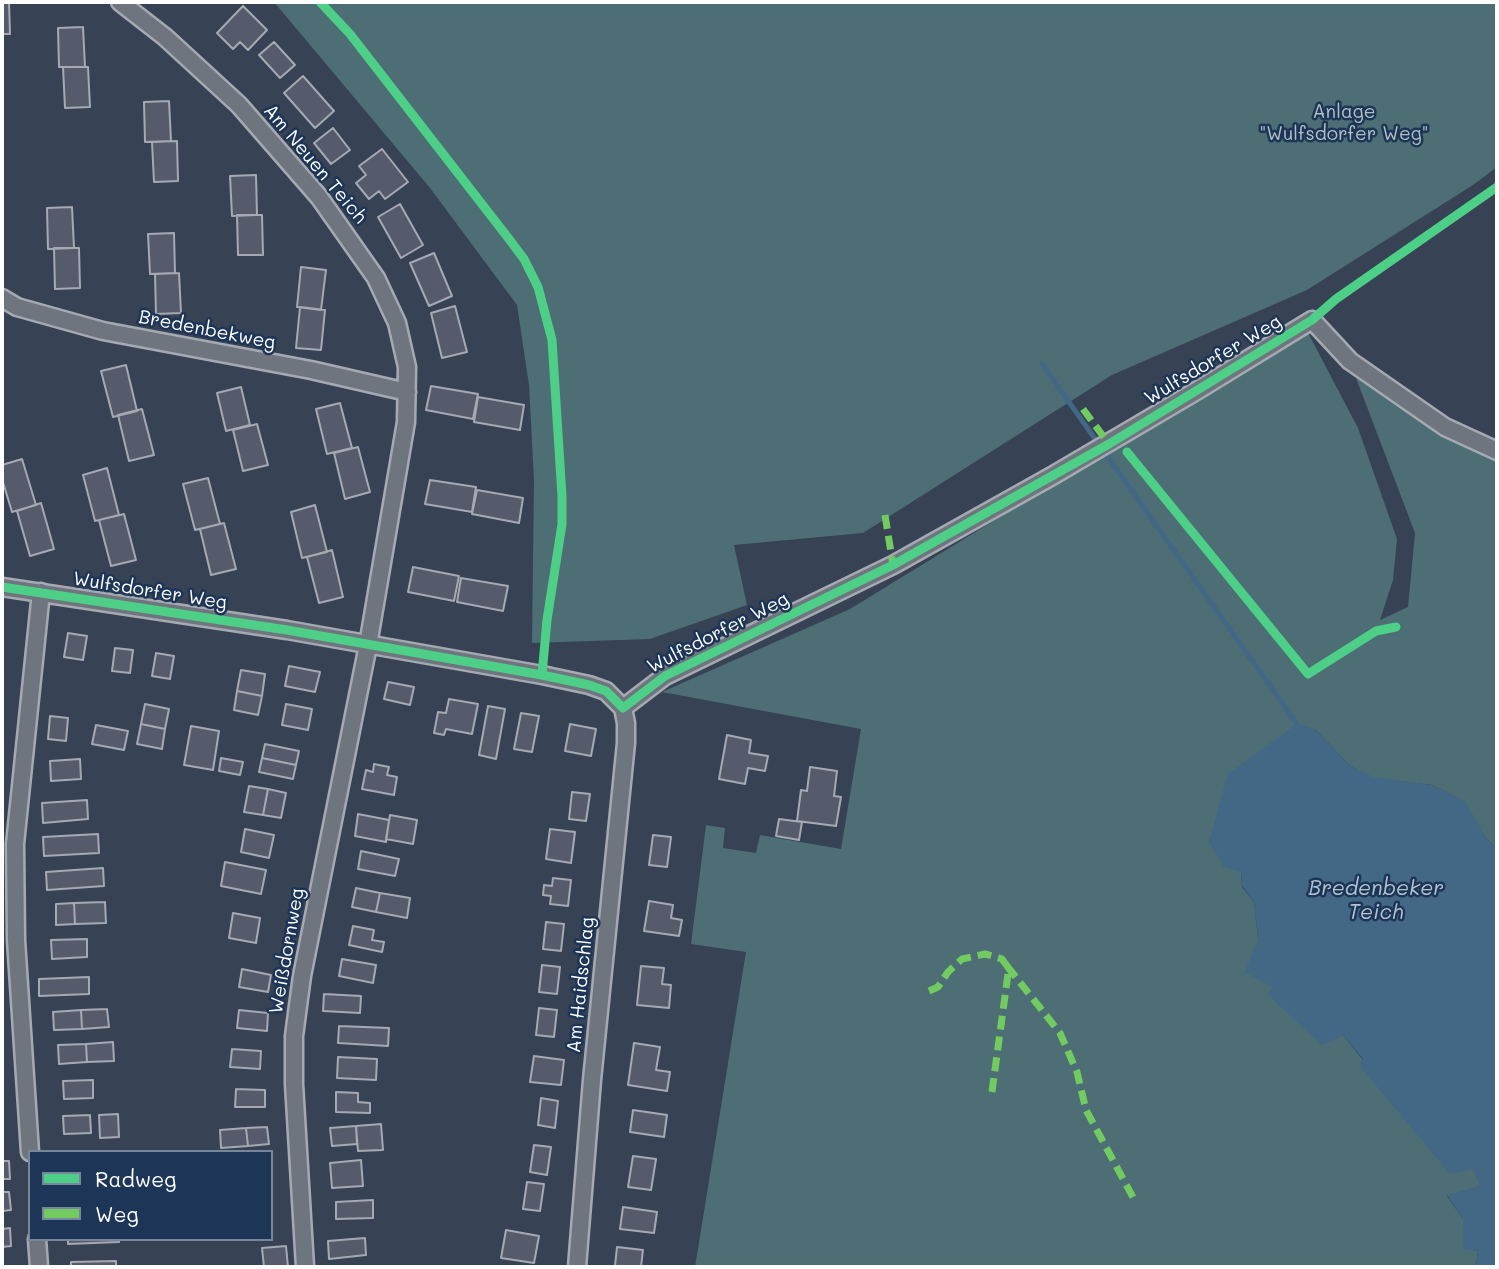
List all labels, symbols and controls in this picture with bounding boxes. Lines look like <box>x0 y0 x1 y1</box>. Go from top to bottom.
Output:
street label: Am Neuen Teich <box>258 100 372 228</box>
park label: Anlage "Wulfsdorfer Weg" <box>1260 101 1428 145</box>
street label: Bredenbekweg <box>137 306 277 354</box>
street label: Wulfsdorfer Weg <box>1140 310 1286 410</box>
street label: Wulfsdorfer Weg <box>71 568 229 614</box>
street label: Wulfsdorfer Weg <box>644 588 792 678</box>
water label: Bredenbeker Teich <box>1308 876 1444 926</box>
street label: Weißdornweg <box>265 886 309 1016</box>
street label: Am Haidschlag <box>563 916 599 1054</box>
legend <box>28 1150 273 1241</box>
text: Radweg <box>95 1165 176 1192</box>
text: Weg <box>95 1200 139 1227</box>

